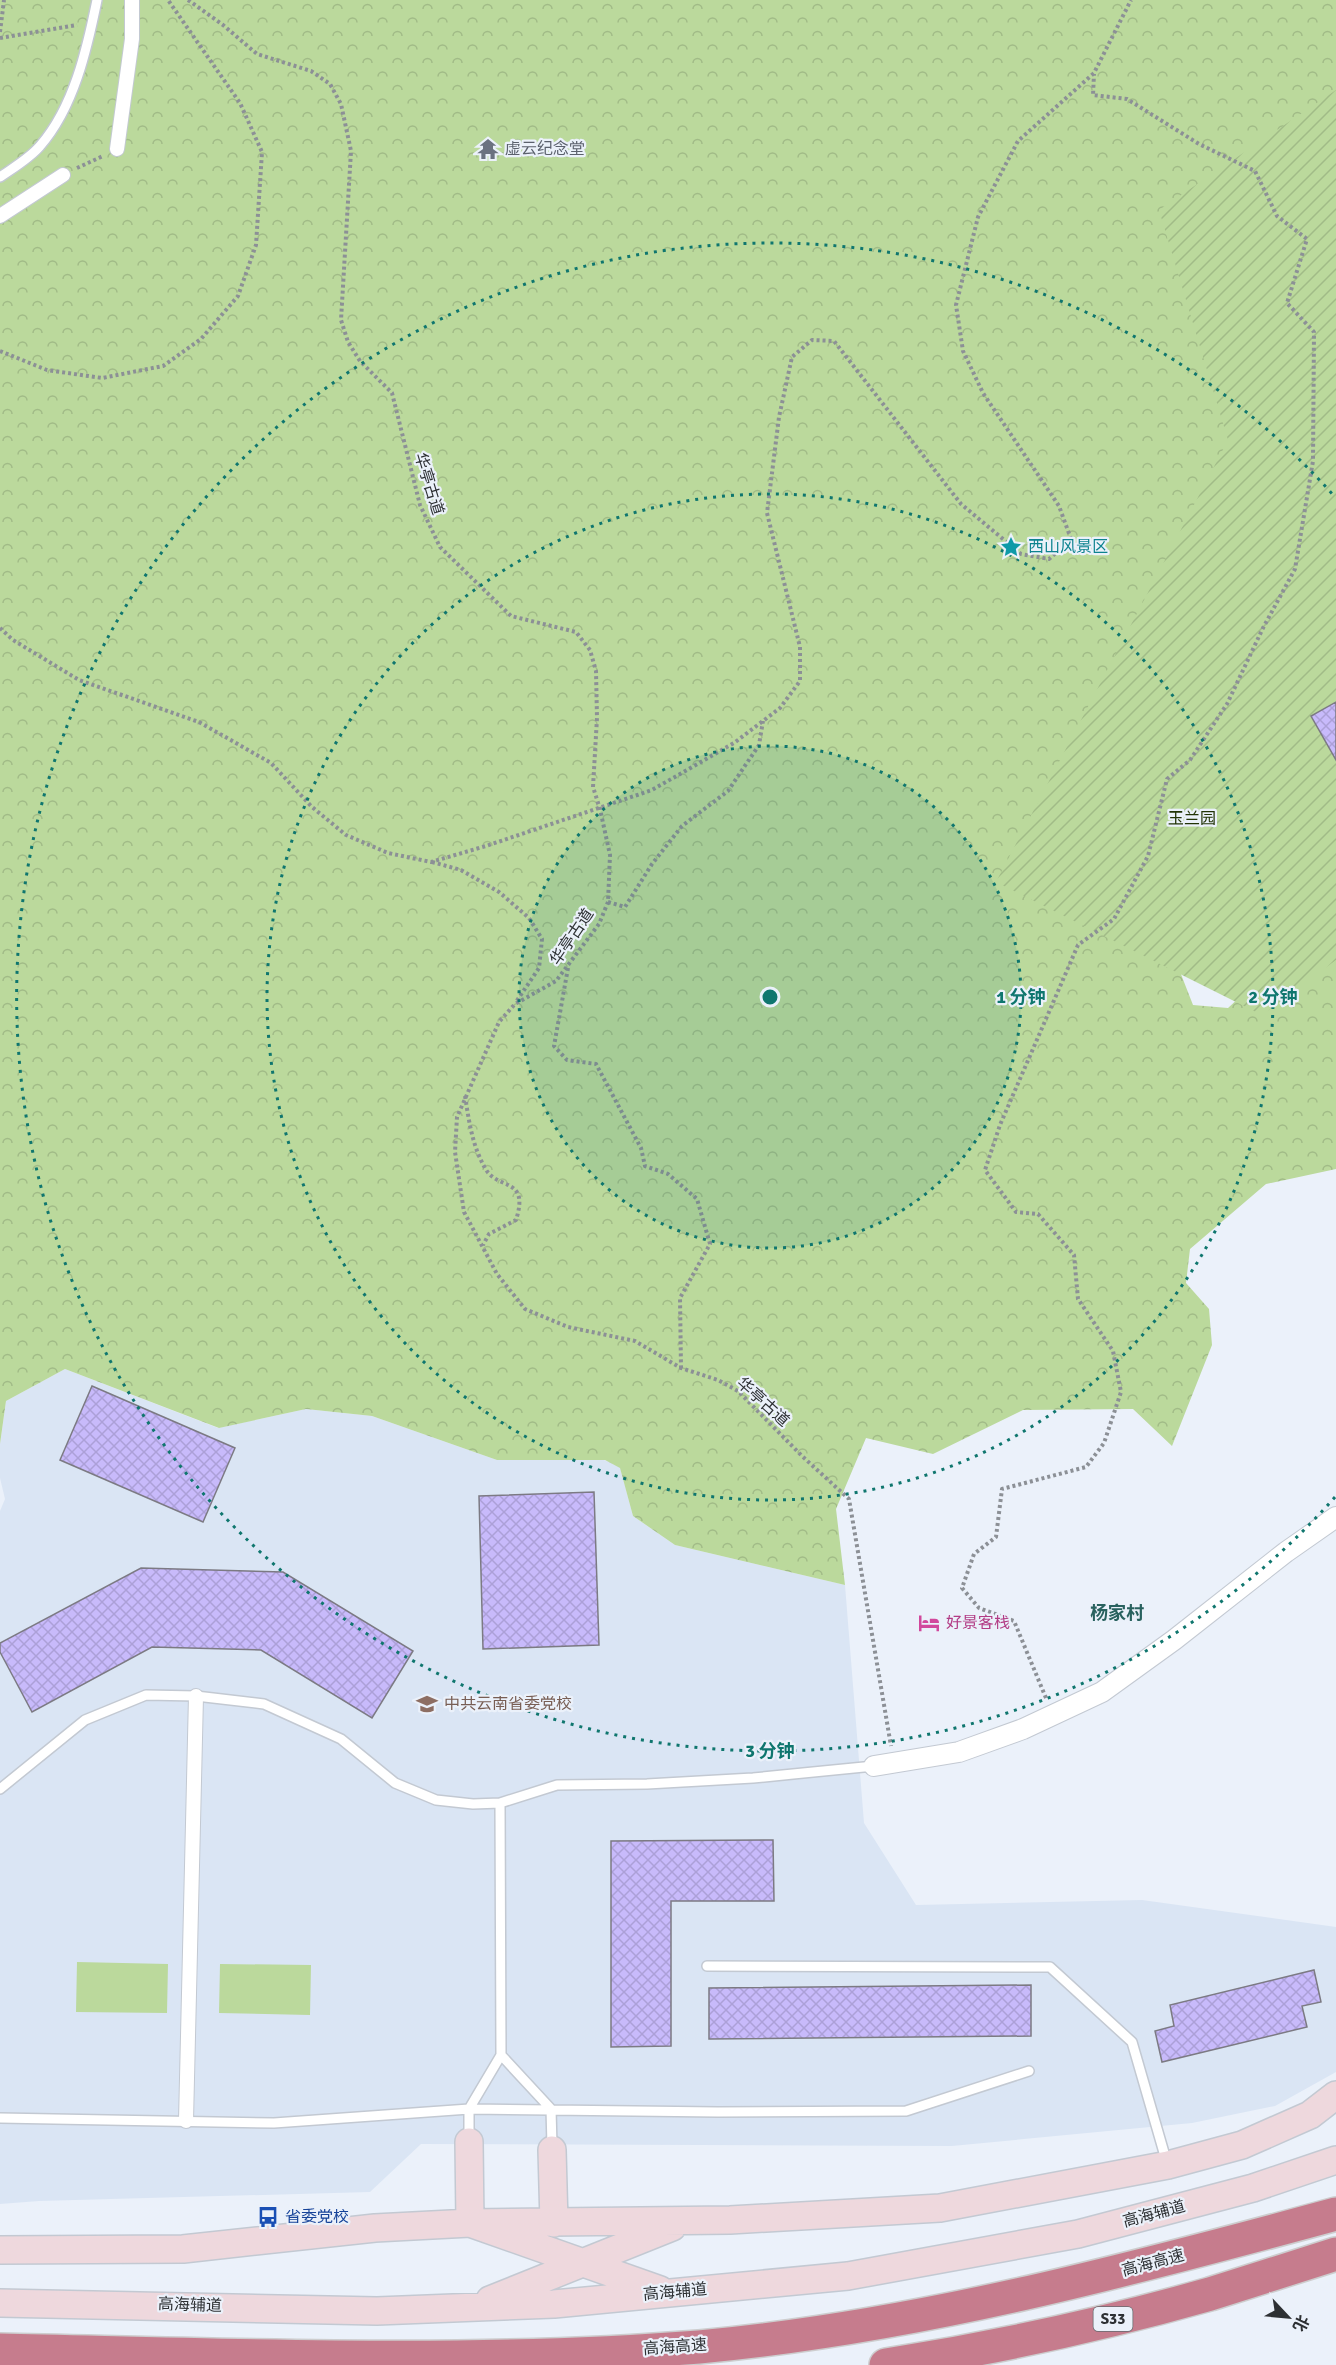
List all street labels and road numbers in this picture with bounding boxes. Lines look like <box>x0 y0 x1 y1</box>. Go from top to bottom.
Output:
street label: 华亭古道 <box>410 450 448 518</box>
street label: 华亭古道 <box>546 905 598 969</box>
street label: 华亭古道 <box>733 1373 793 1431</box>
street label: 高海辅道 <box>1120 2196 1188 2232</box>
street label: 高海高速 <box>1119 2245 1187 2281</box>
street label: 高海辅道 <box>642 2279 708 2305</box>
street label: 高海辅道 <box>158 2294 222 2316</box>
road number: S33 <box>1094 2307 1132 2331</box>
street label: 高海高速 <box>642 2335 708 2359</box>

